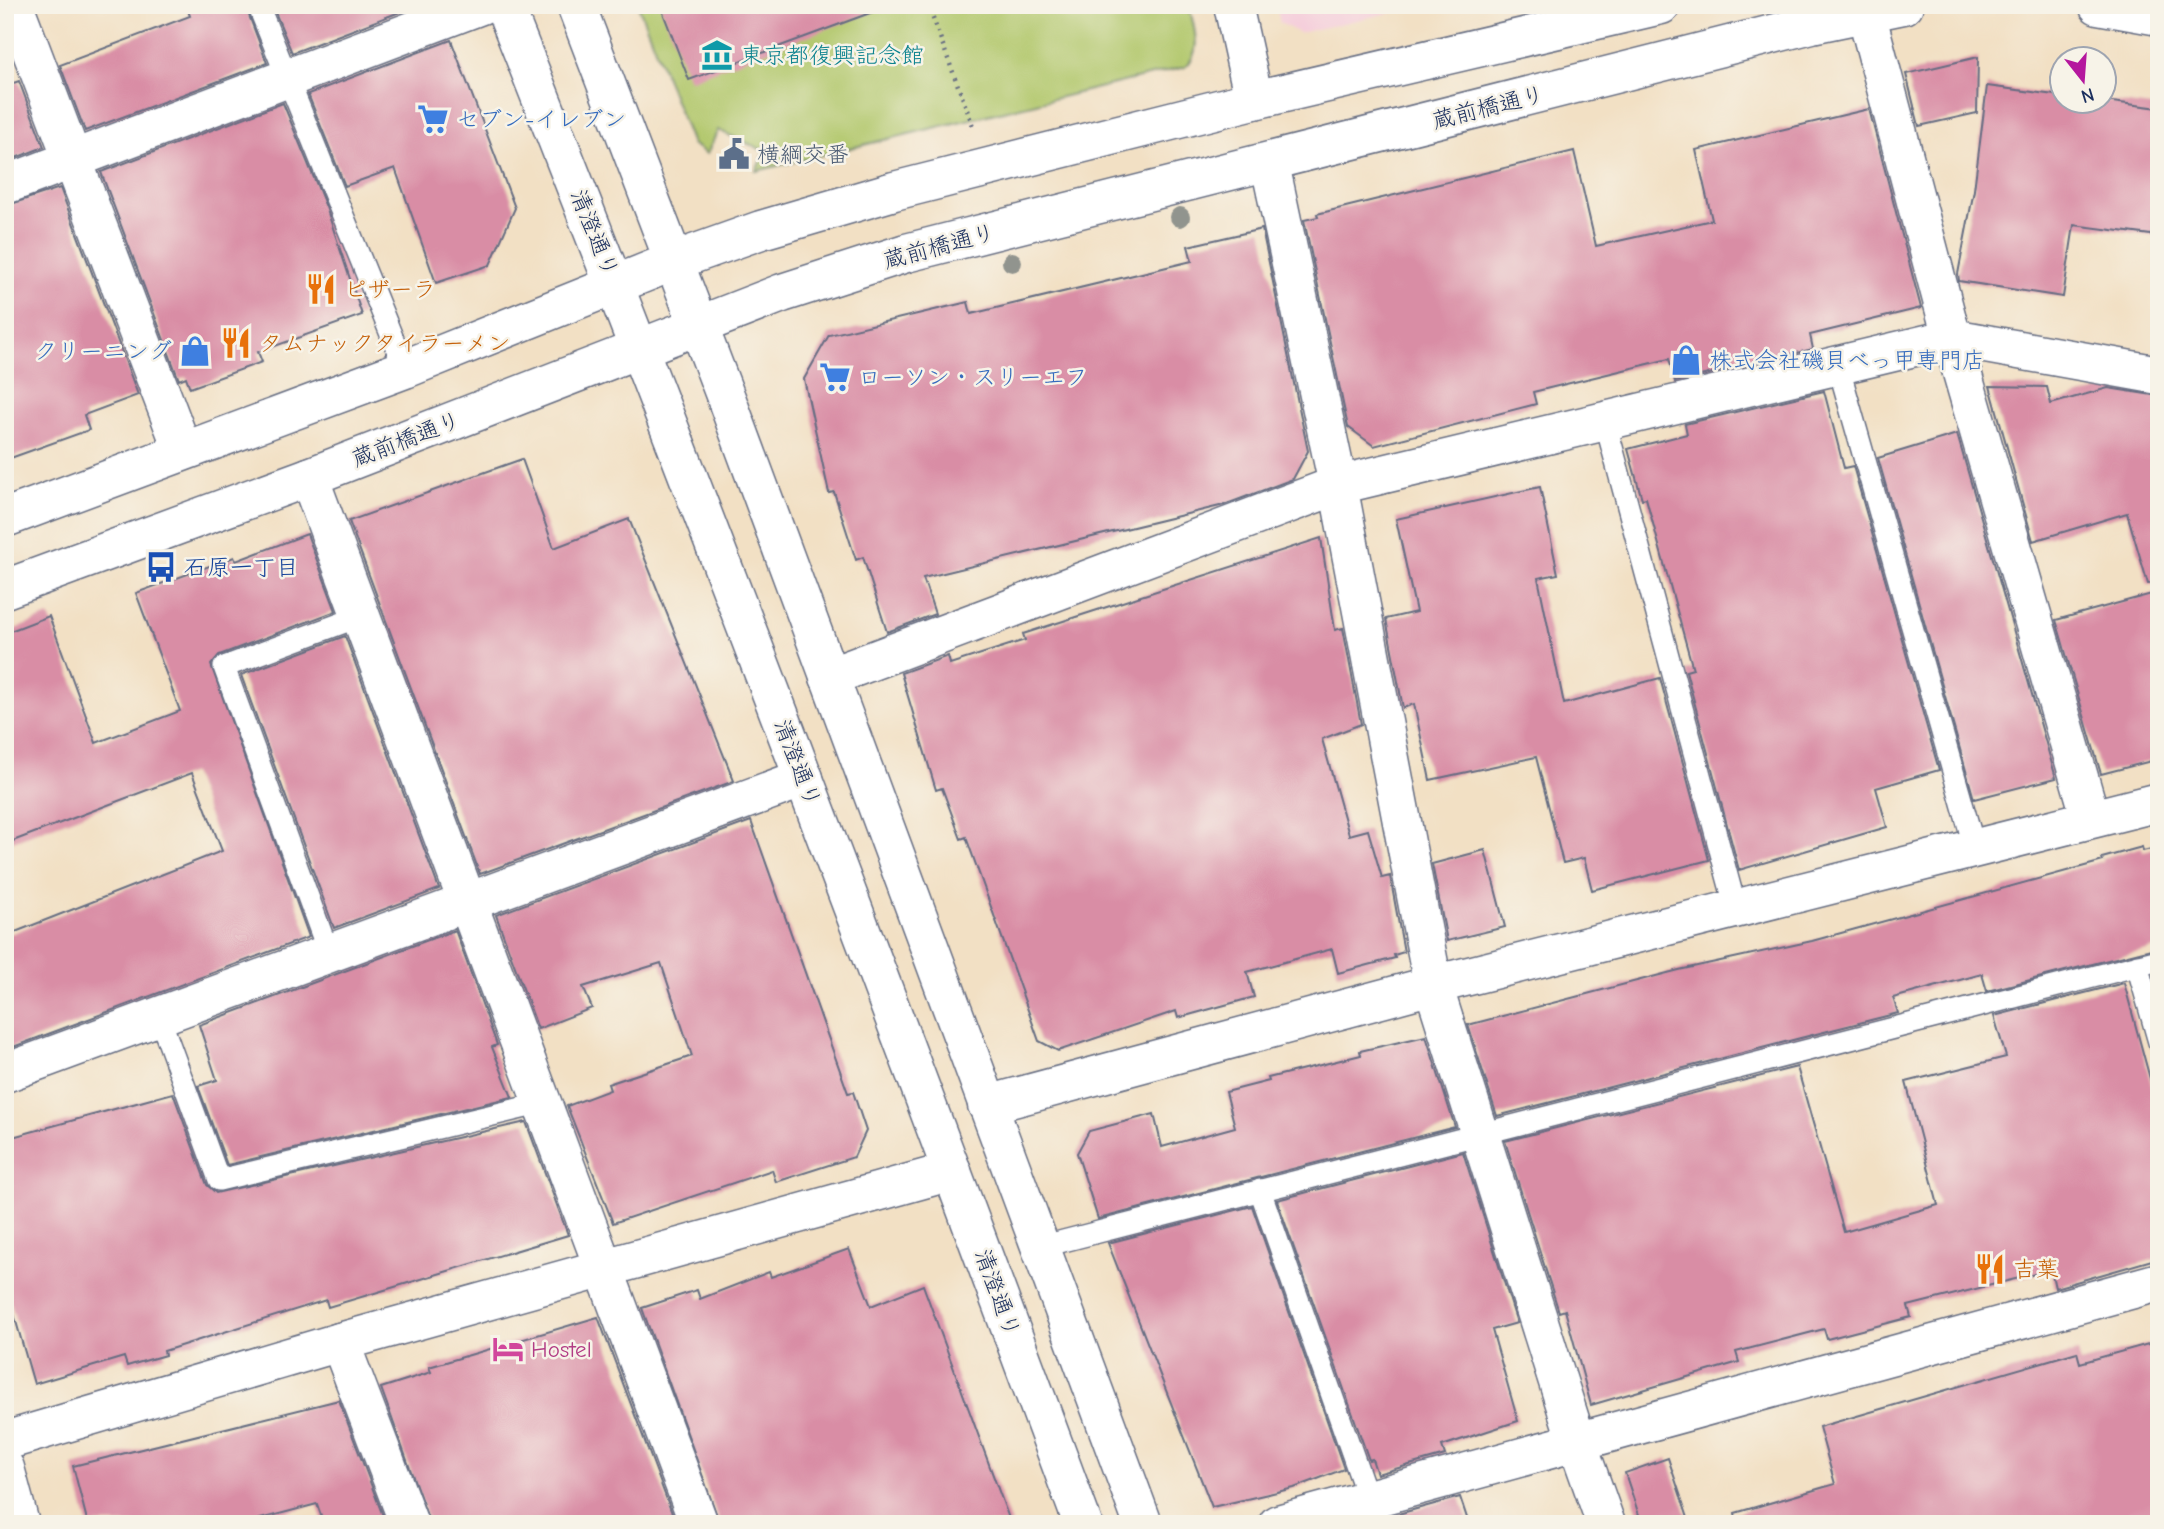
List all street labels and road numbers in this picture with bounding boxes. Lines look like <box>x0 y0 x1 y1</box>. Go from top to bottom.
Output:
street label: 蔵前橋通り <box>1429 80 1547 134</box>
street label: 清澄通り <box>565 185 624 281</box>
street label: 蔵前橋通り <box>880 219 998 274</box>
street label: 蔵前橋通り <box>348 406 465 473</box>
street label: 清澄通り <box>768 715 827 811</box>
street label: 清澄通り <box>969 1245 1026 1341</box>

